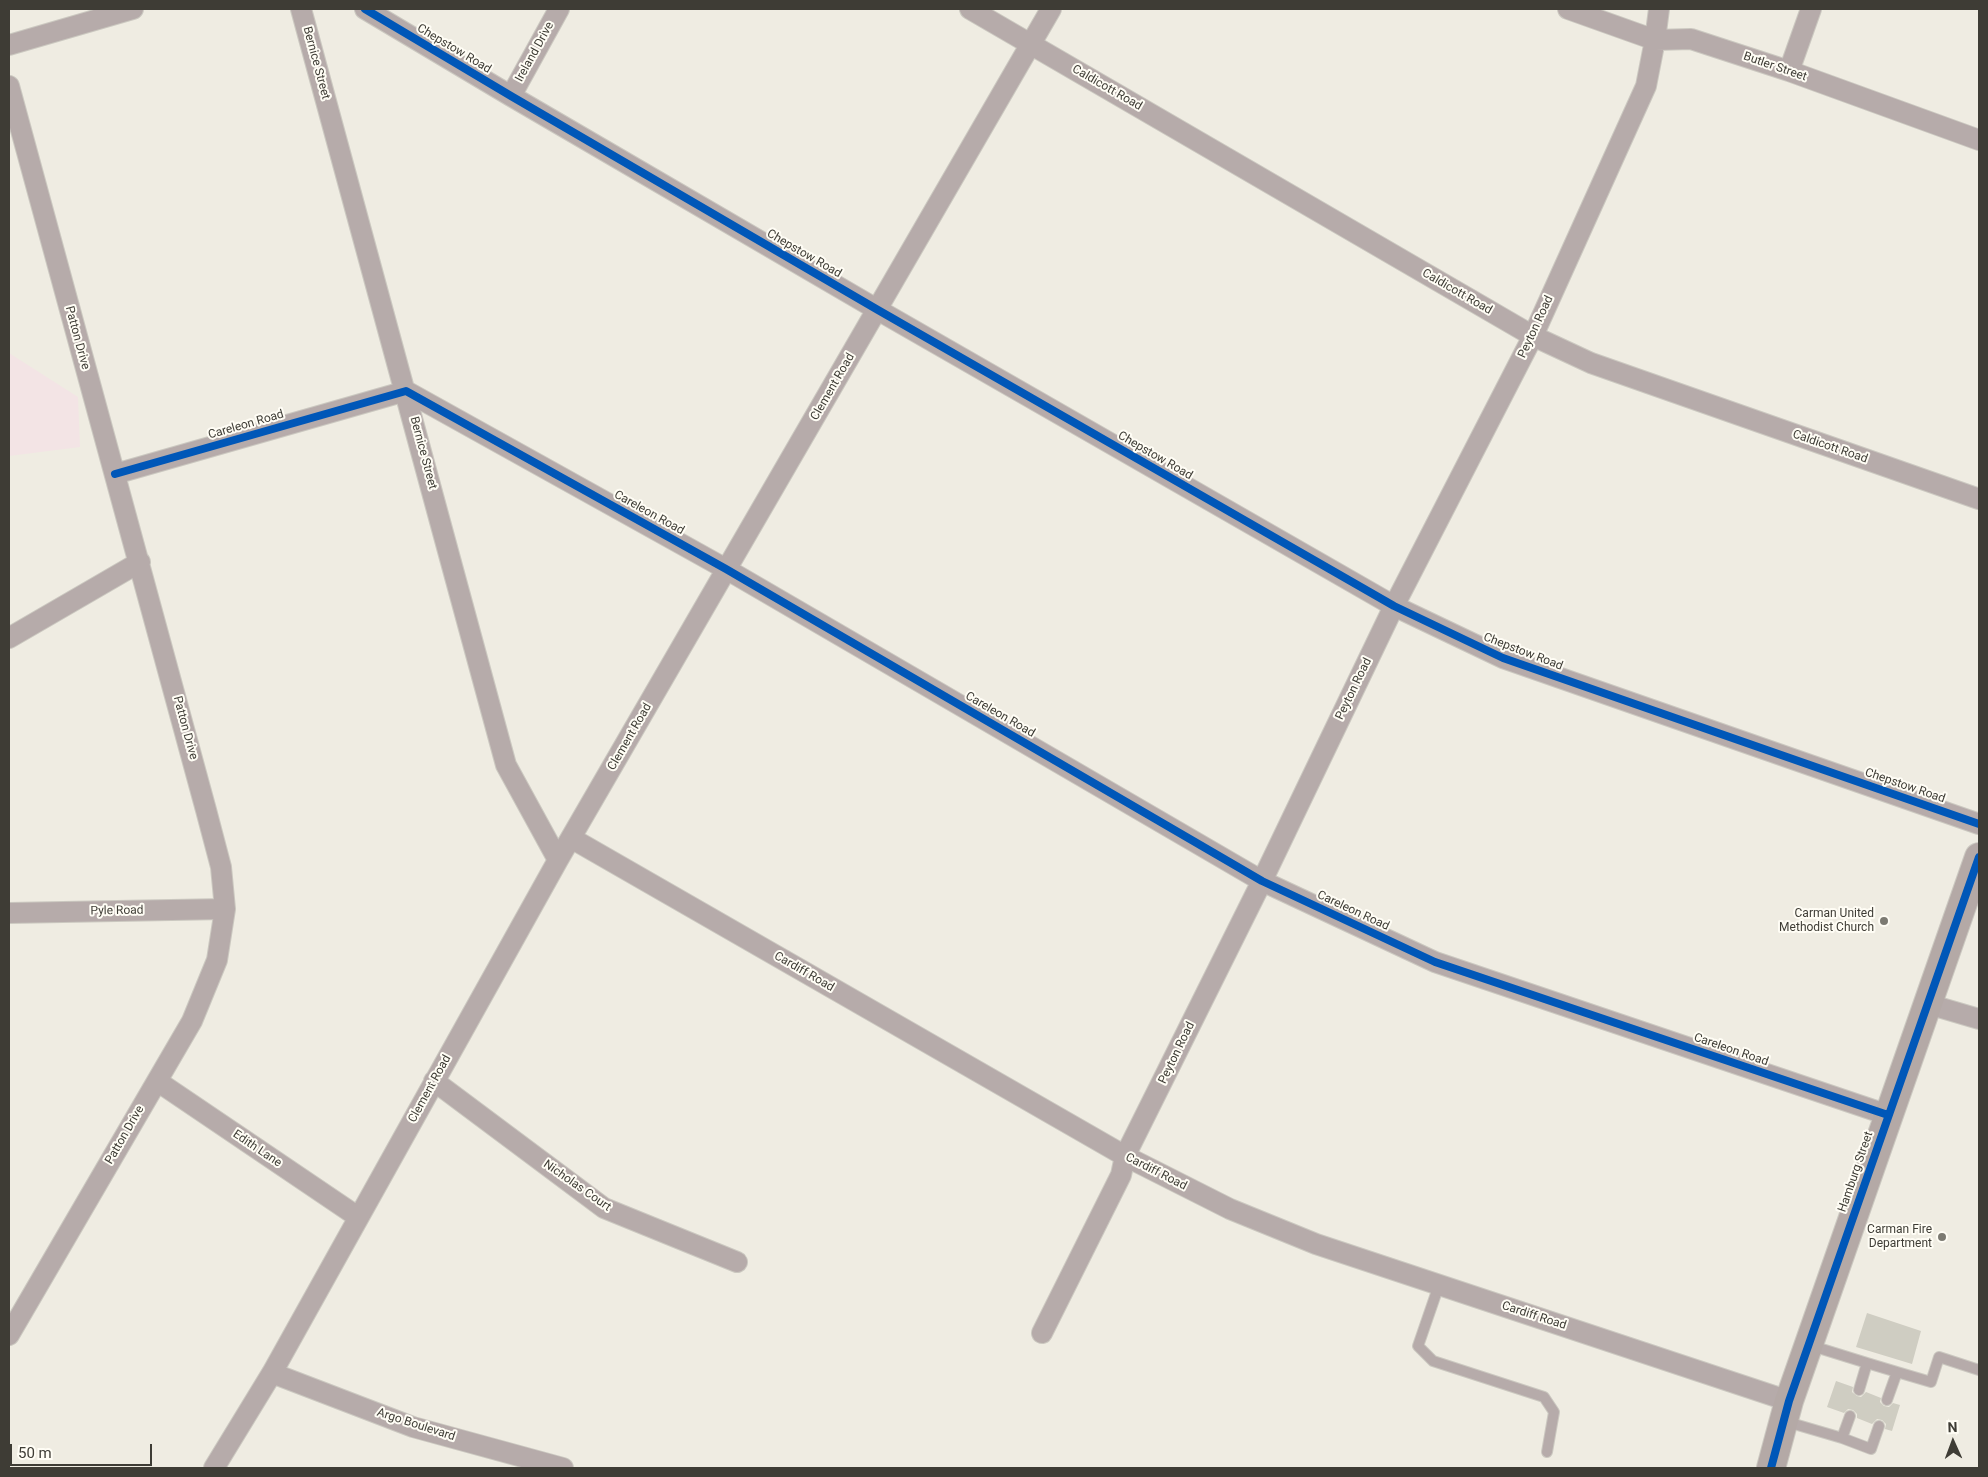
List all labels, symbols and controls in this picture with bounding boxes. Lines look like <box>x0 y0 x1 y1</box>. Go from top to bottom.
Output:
street label: Ireland Drive <box>513 19 557 85</box>
street label: Chepstow Road <box>414 21 494 77</box>
street label: Bernice Street <box>299 25 333 101</box>
street label: Butler Street <box>1741 49 1809 85</box>
street label: Caldicott Road <box>1069 62 1145 114</box>
street label: Chepstow Road <box>764 227 844 281</box>
street label: Caldicott Road <box>1419 266 1495 318</box>
street label: Peyton Road <box>1515 293 1557 361</box>
street label: Patton Drive <box>62 305 92 371</box>
street label: Clement Road <box>808 351 858 423</box>
street label: Careleon Road <box>207 407 285 443</box>
street label: Bernice Street <box>406 415 440 491</box>
street label: Caldicott Road <box>1791 427 1869 467</box>
street label: Chepstow Road <box>1115 429 1195 483</box>
street label: Careleon Road <box>611 488 687 538</box>
street label: Chepstow Road <box>1481 630 1565 674</box>
street label: Peyton Road <box>1333 656 1375 722</box>
street label: Careleon Road <box>963 689 1037 741</box>
street label: Patton Drive <box>170 695 200 761</box>
street label: Clement Road <box>605 701 655 773</box>
street label: Chepstow Road <box>1863 766 1947 806</box>
street label: Careleon Road <box>1315 888 1391 934</box>
street label: Pyle Road <box>90 903 144 919</box>
place label: Carman United Methodist Church <box>1779 907 1874 935</box>
marker: Carman United Methodist Church <box>1878 915 1890 927</box>
street label: Cardiff Road <box>771 949 837 995</box>
street label: Peyton Road <box>1156 1020 1198 1086</box>
street label: Careleon Road <box>1692 1031 1770 1069</box>
street label: Clement Road <box>406 1053 454 1125</box>
street label: Patton Drive <box>102 1103 148 1167</box>
street label: Edith Lane <box>230 1127 284 1171</box>
street label: Hamburg Street <box>1835 1130 1877 1214</box>
street label: Cardiff Road <box>1123 1150 1189 1194</box>
street label: Nicholas Court <box>540 1157 614 1215</box>
place label: Carman Fire Department <box>1867 1223 1932 1251</box>
marker: Carman Fire Department <box>1936 1231 1948 1243</box>
street label: Cardiff Road <box>1500 1299 1568 1333</box>
street label: Argo Boulevard <box>375 1406 457 1444</box>
north arrow <box>1928 1417 1978 1467</box>
text: N <box>1947 1419 1958 1435</box>
scale bar <box>12 1434 155 1466</box>
text: 50 m <box>18 1444 52 1462</box>

